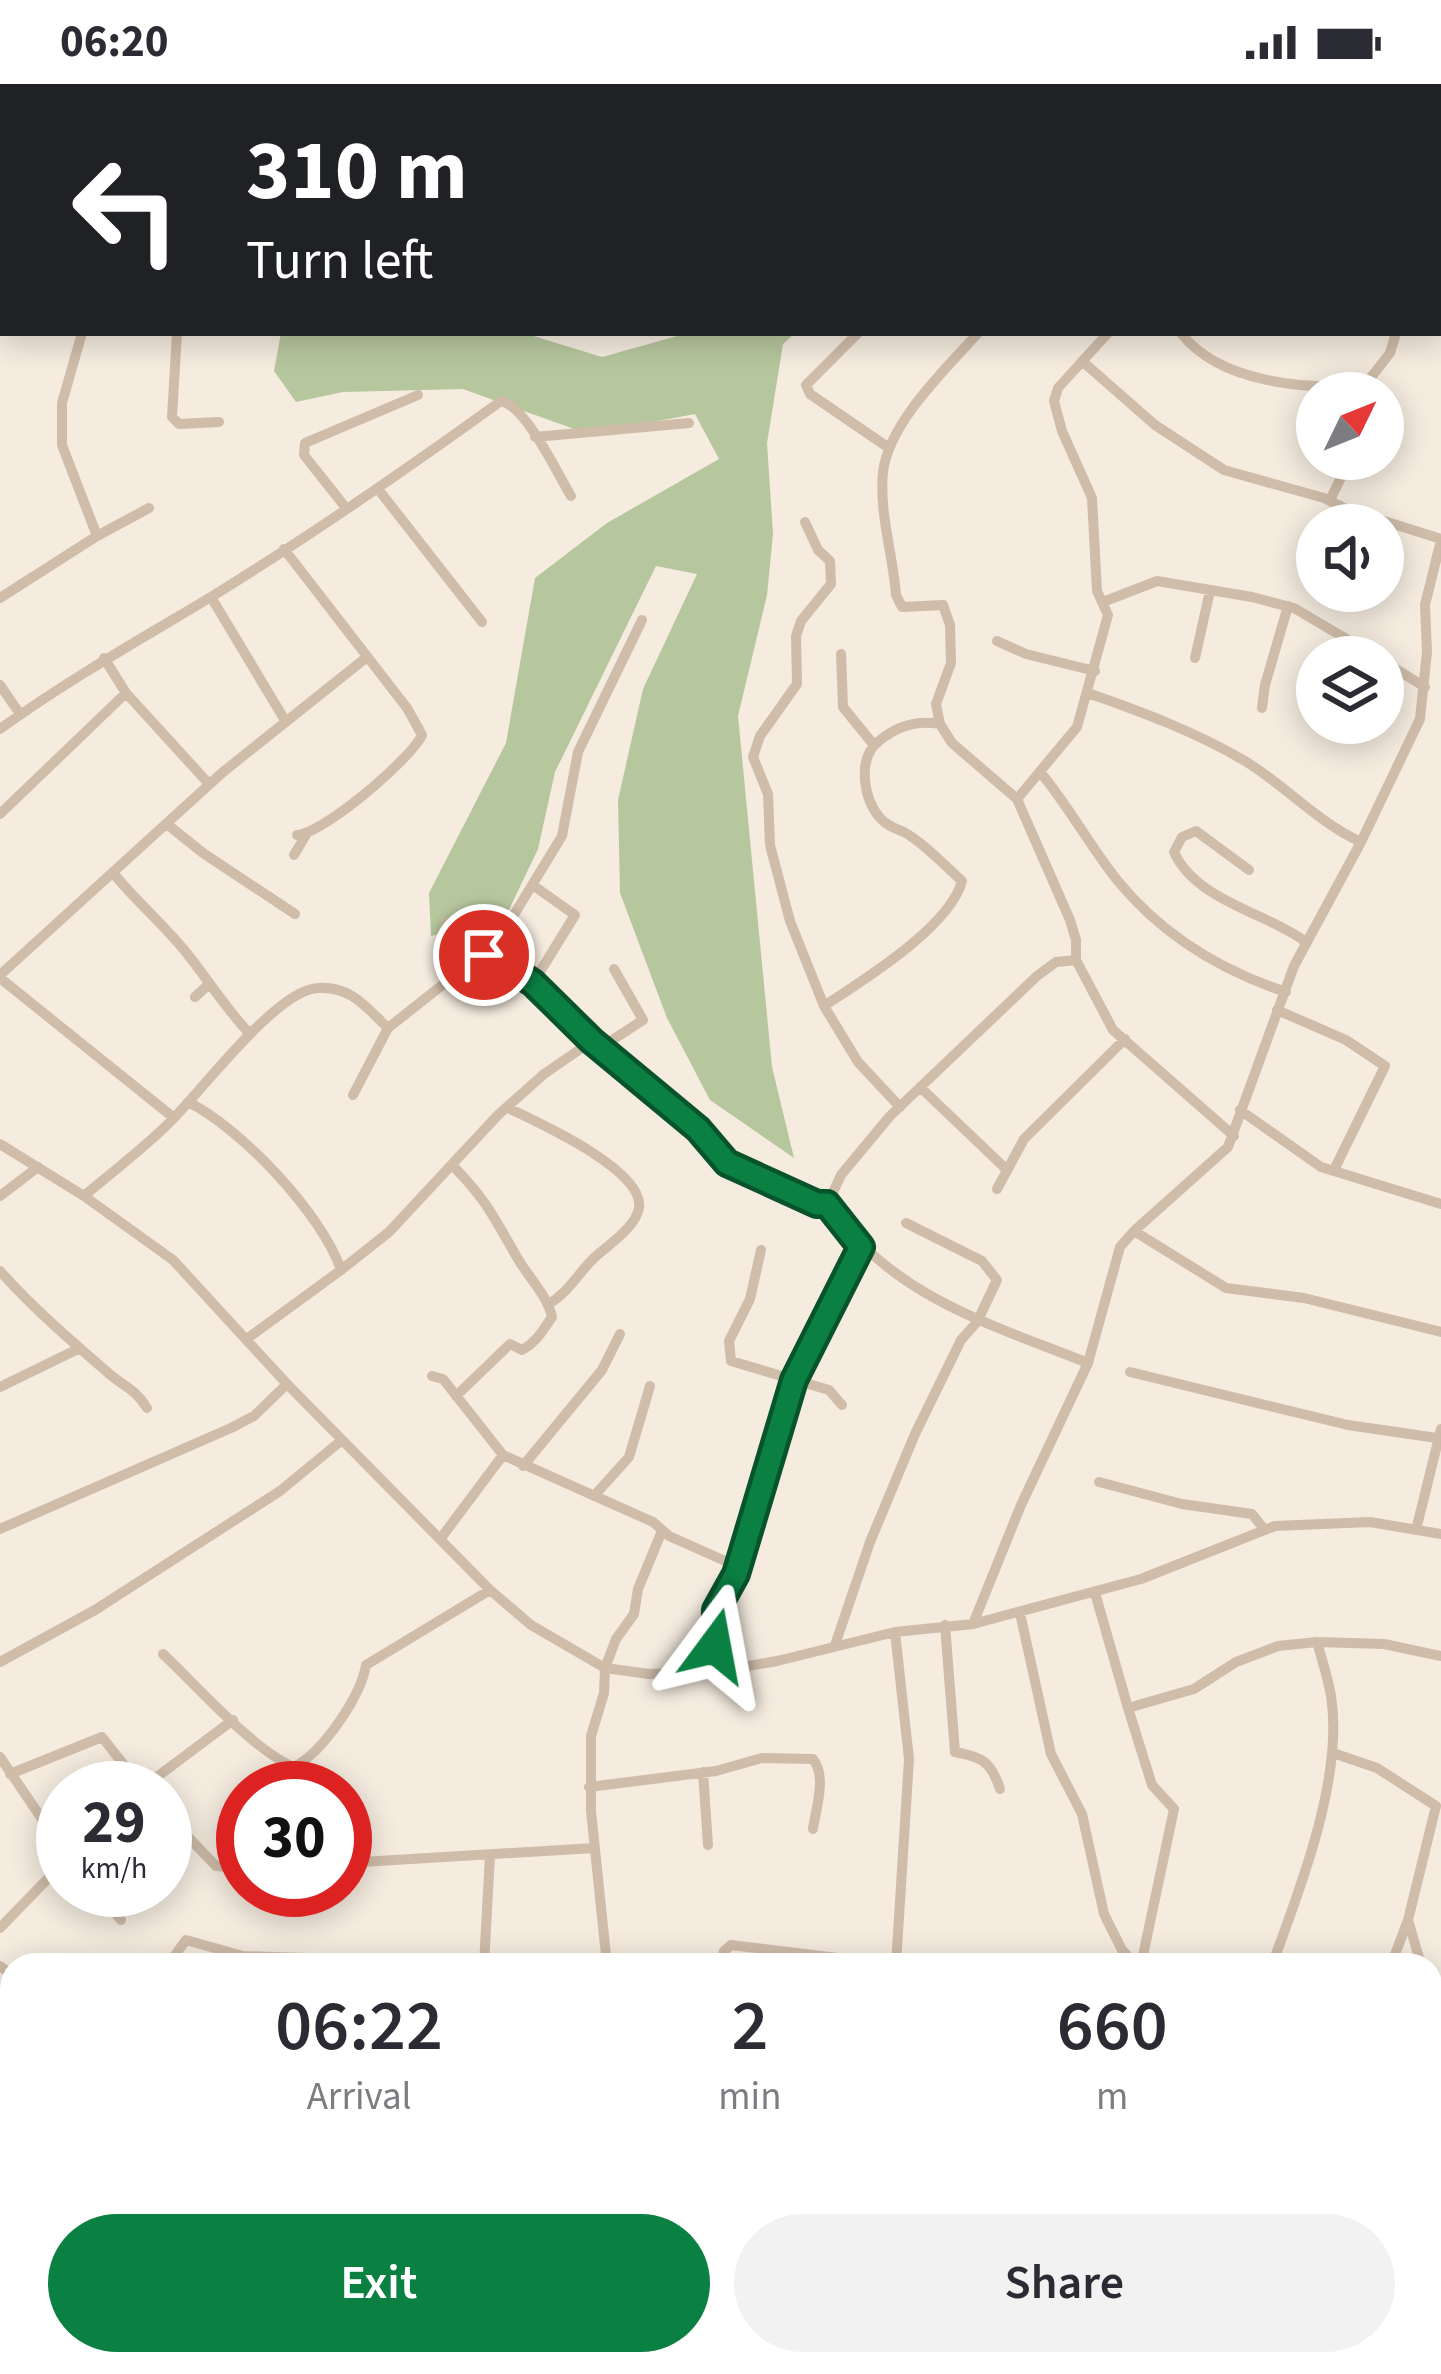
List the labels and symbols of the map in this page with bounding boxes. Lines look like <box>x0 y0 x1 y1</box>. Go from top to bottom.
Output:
north arrow <box>1296 372 1404 480</box>
pin <box>433 904 535 1006</box>
position arrow <box>652 1583 778 1709</box>
speed limit sign: 30 <box>216 1761 372 1917</box>

